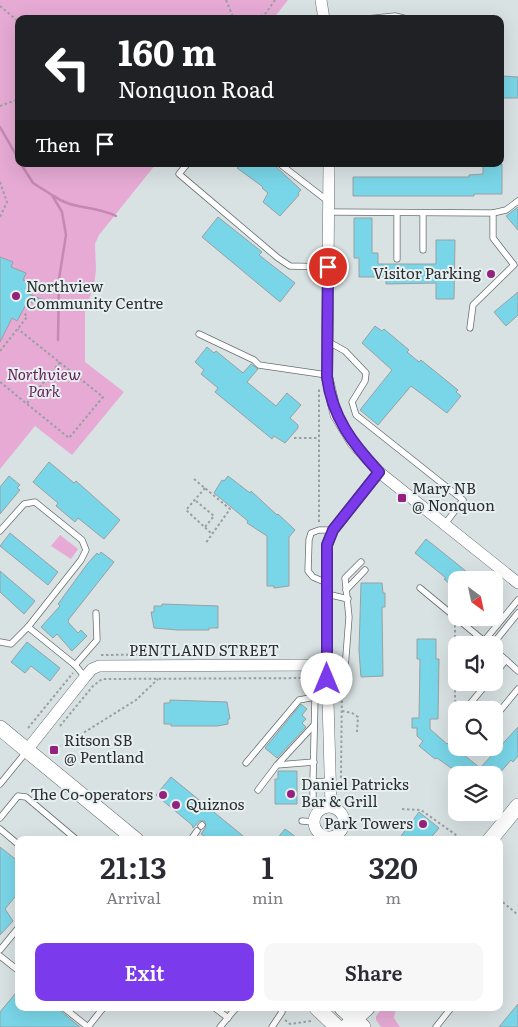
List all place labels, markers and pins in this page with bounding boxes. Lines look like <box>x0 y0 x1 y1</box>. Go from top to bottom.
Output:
pin <box>307 246 349 288</box>
place label: Visitor Parking <box>373 261 482 284</box>
marker: Visitor Parking <box>485 268 497 280</box>
place label: Northview Community Centre <box>26 274 164 314</box>
marker: Northview Community Centre <box>10 290 22 302</box>
place label: Mary NB @ Nonquon <box>412 476 495 516</box>
marker: Mary NB @ Nonquon <box>396 492 408 504</box>
place label: Ritson SB @ Pentland <box>64 728 144 768</box>
marker: Ritson SB @ Pentland <box>48 744 60 756</box>
place label: Daniel Patricks Bar & Grill <box>301 772 409 812</box>
place label: The Co-operators <box>30 782 153 805</box>
marker: Daniel Patricks Bar & Grill <box>285 788 297 800</box>
marker: The Co-operators <box>157 789 169 801</box>
place label: Quiznos <box>186 792 245 815</box>
marker: Quiznos <box>170 799 182 811</box>
place label: Park Towers <box>324 811 413 834</box>
marker: Park Towers <box>417 818 429 830</box>

